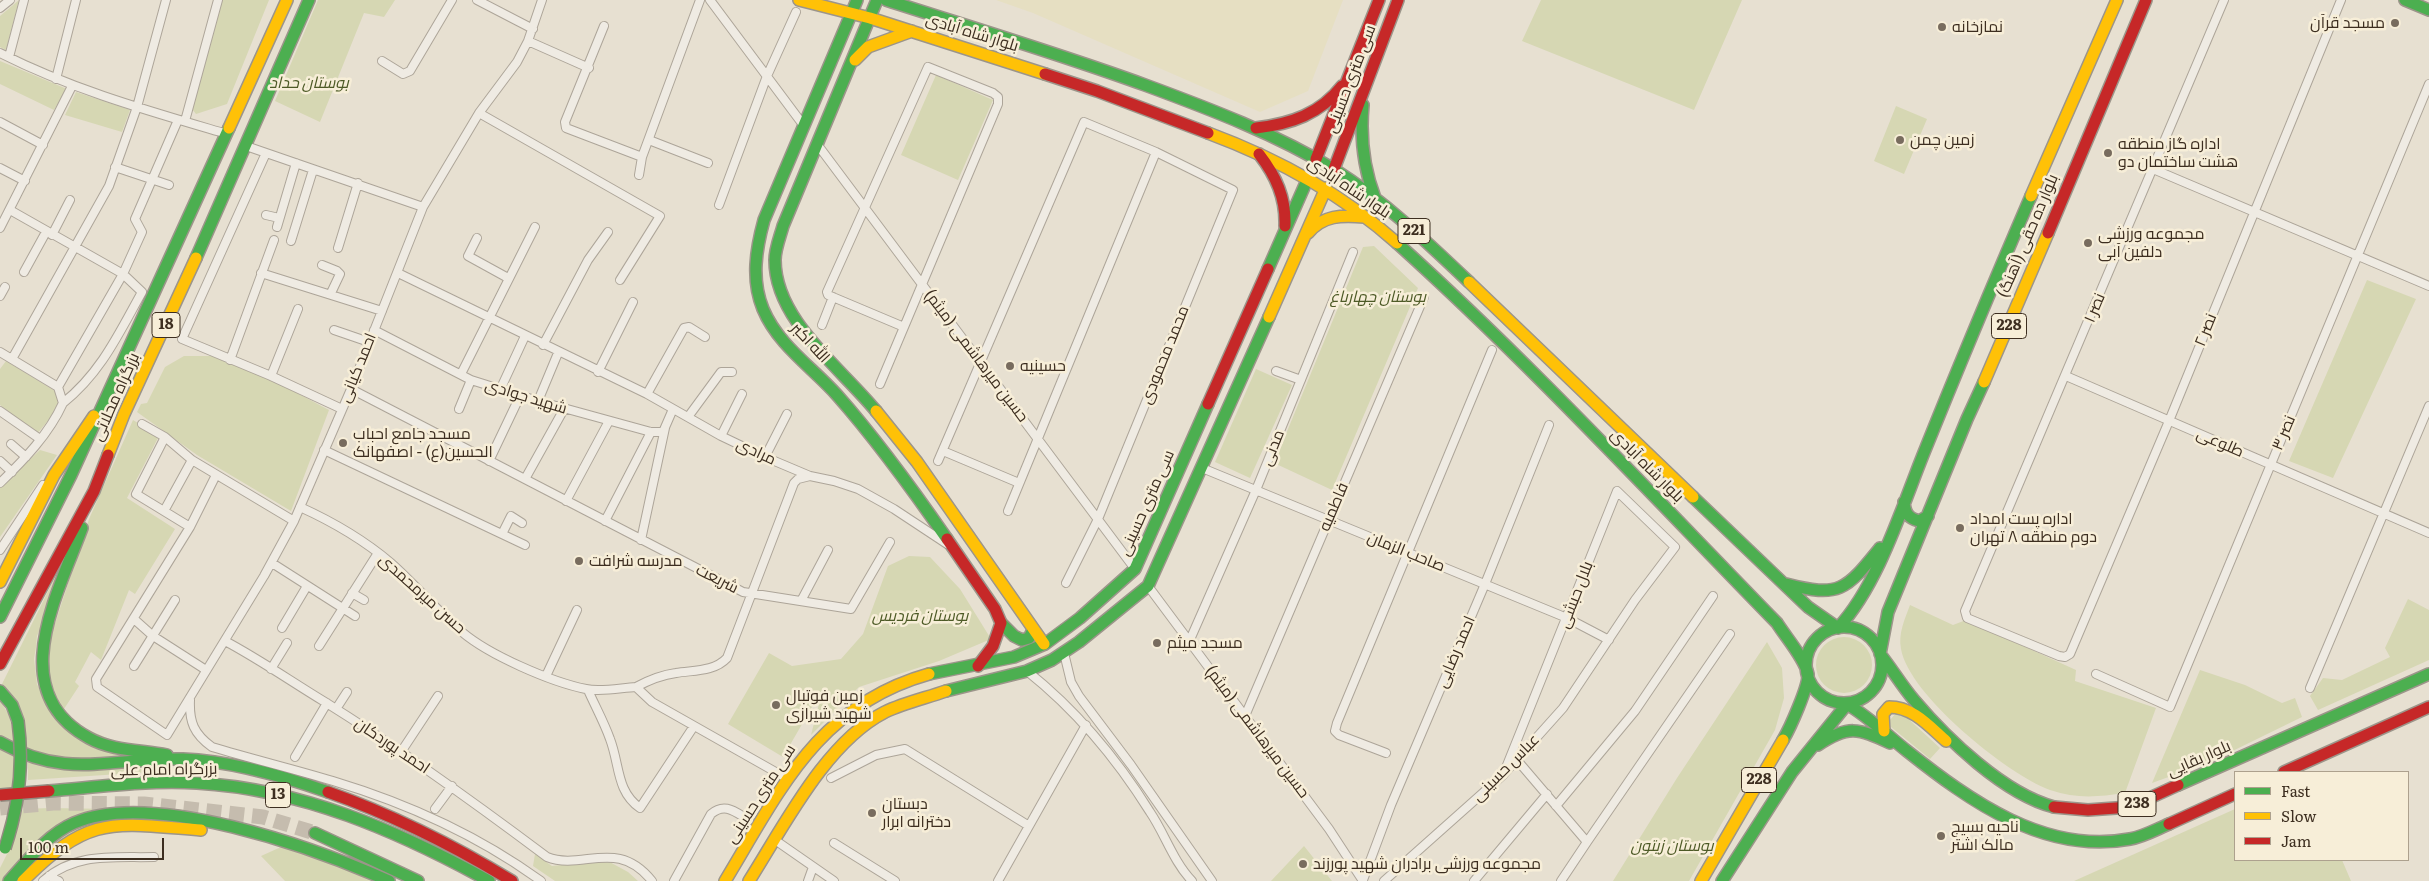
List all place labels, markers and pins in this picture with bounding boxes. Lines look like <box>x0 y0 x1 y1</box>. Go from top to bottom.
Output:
place label: مسجد قرآن <box>2310 13 2385 33</box>
place label: نمازخانه <box>1952 17 2003 37</box>
marker: مسجد قرآن <box>2389 17 2401 29</box>
marker: نمازخانه <box>1936 21 1948 33</box>
place label: زمین چمن <box>1910 130 1974 150</box>
marker: زمین چمن <box>1894 134 1906 146</box>
place label: اداره گاز منطقه هشت ساختمان دو <box>2118 134 2238 172</box>
marker: اداره گاز منطقه هشت ساختمان دو <box>2102 147 2114 159</box>
place label: مجموعه ورزشی دلفین آبی <box>2098 224 2204 262</box>
marker: مجموعه ورزشی دلفین آبی <box>2082 237 2094 249</box>
place label: حسینیه <box>1020 356 1066 376</box>
marker: حسینیه <box>1004 360 1016 372</box>
place label: مسجد جامع احباب الحسین(ع) - اصفهانک <box>353 424 493 462</box>
marker: مسجد جامع احباب الحسین(ع) - اصفهانک <box>337 437 349 449</box>
place label: اداره پست امداد دوم منطقه ۸ تهران <box>1970 509 2097 547</box>
marker: اداره پست امداد دوم منطقه ۸ تهران <box>1954 522 1966 534</box>
place label: مدرسه شرافت <box>589 551 683 571</box>
marker: مدرسه شرافت <box>573 555 585 567</box>
place label: مسجد میثم <box>1167 633 1243 653</box>
marker: مسجد میثم <box>1151 637 1163 649</box>
place label: زمین فوتبال شهید شیرازی <box>786 686 872 724</box>
marker: زمین فوتبال شهید شیرازی <box>770 699 782 711</box>
place label: دبستان دخترانه ابرار <box>882 794 951 832</box>
marker: دبستان دخترانه ابرار <box>866 807 878 819</box>
place label: ناحیه بسیج مالک اشتر <box>1951 817 2019 855</box>
marker: ناحیه بسیج مالک اشتر <box>1935 830 1947 842</box>
place label: مجموعه ورزشی برادران شهید پورزند <box>1313 854 1541 874</box>
marker: مجموعه ورزشی برادران شهید پورزند <box>1297 858 1309 870</box>

